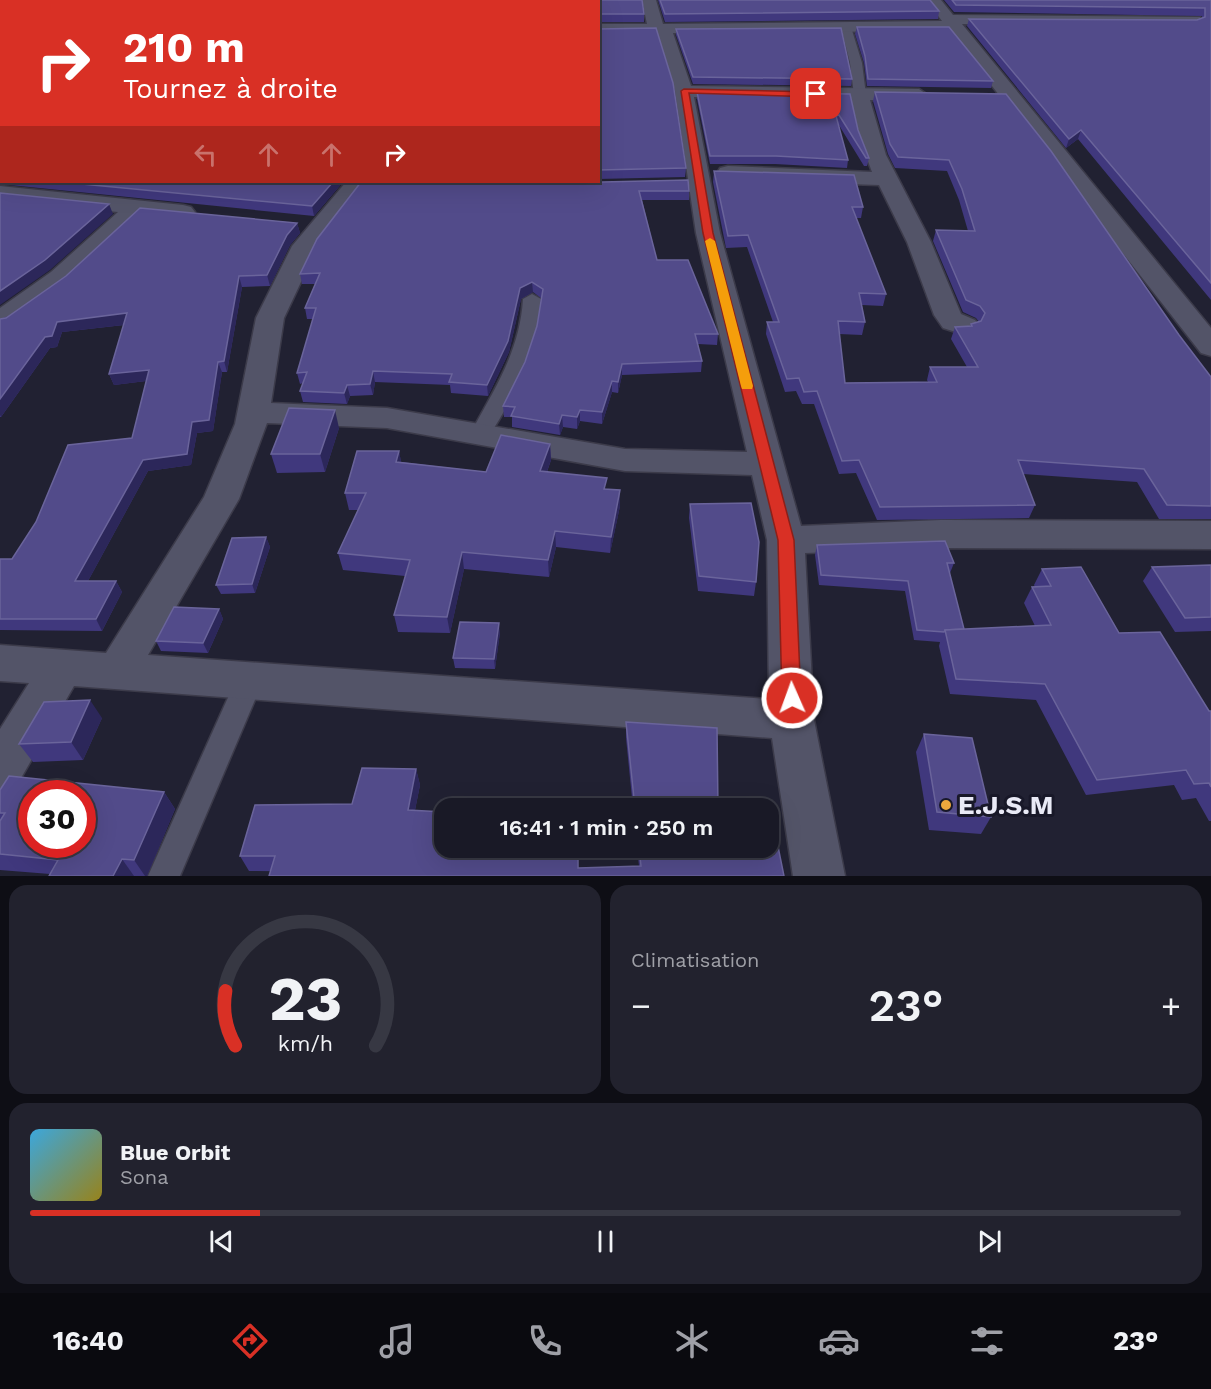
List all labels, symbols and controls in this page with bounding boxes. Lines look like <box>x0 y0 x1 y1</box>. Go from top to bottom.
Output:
text: 210 m <box>123 23 245 72</box>
icon: right <box>24 24 102 102</box>
pin <box>790 68 841 119</box>
text: Tournez à droite <box>123 73 338 105</box>
icon: arrive <box>799 77 832 110</box>
icon: left <box>189 138 222 171</box>
icon: ahead <box>252 138 285 171</box>
icon: ahead <box>315 138 348 171</box>
icon: right <box>378 138 411 171</box>
position arrow <box>760 666 824 730</box>
speed limit sign: 30 <box>18 780 96 858</box>
place label: E.J.S.M <box>958 790 1053 820</box>
marker: E.J.S.M <box>939 798 953 812</box>
text: 16:41 · 1 min · 250 m <box>500 815 713 840</box>
text: Climatisation <box>631 948 759 972</box>
text: 23 <box>268 962 342 1035</box>
text: 23° <box>869 979 943 1032</box>
text: − <box>631 986 651 1025</box>
text: + <box>1161 986 1181 1025</box>
text: km/h <box>277 1032 333 1057</box>
text: Blue Orbit <box>120 1140 230 1165</box>
text: Sona <box>120 1165 169 1189</box>
icon: previous <box>205 1225 238 1258</box>
icon: pause <box>589 1225 622 1258</box>
icon: next <box>973 1225 1006 1258</box>
icon: directions <box>229 1320 271 1362</box>
icon: music <box>376 1320 418 1362</box>
icon: phone <box>524 1320 566 1362</box>
icon: climate <box>671 1320 713 1362</box>
icon: car <box>818 1320 860 1362</box>
icon: filters <box>966 1320 1008 1362</box>
text: 16:40 <box>53 1325 124 1357</box>
text: 23° <box>1113 1325 1158 1357</box>

